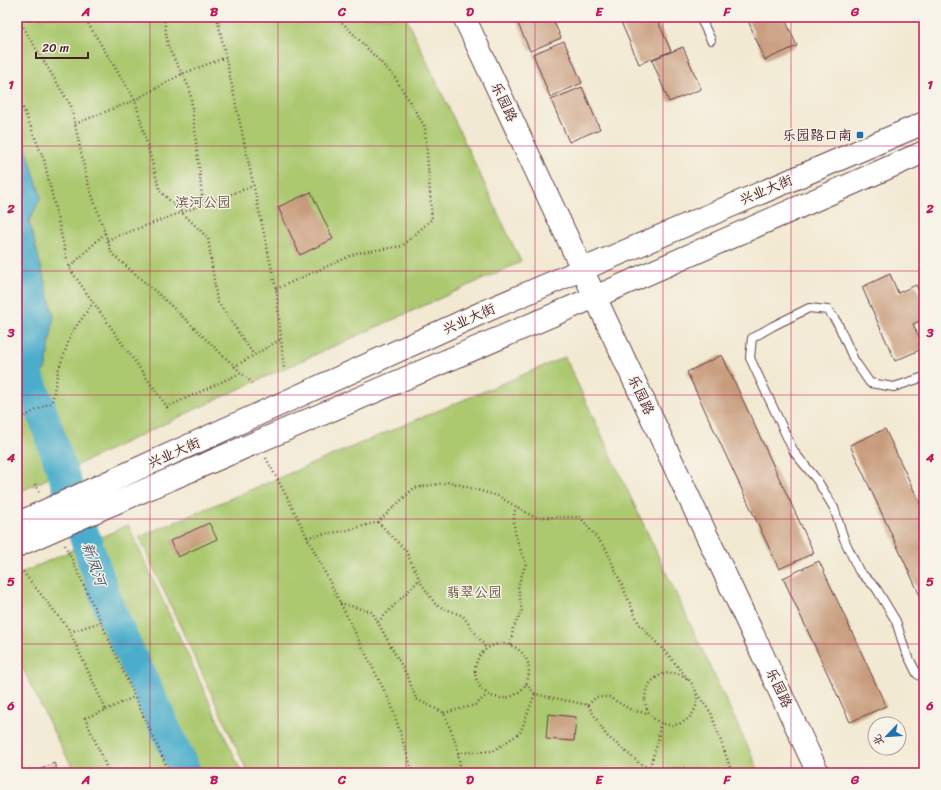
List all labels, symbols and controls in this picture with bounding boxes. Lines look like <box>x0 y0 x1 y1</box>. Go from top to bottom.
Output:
text: A <box>81 0 90 23</box>
text: B <box>210 0 219 23</box>
text: C <box>337 0 347 23</box>
text: D <box>466 0 474 23</box>
text: E <box>595 0 604 23</box>
text: F <box>722 0 731 23</box>
text: G <box>850 0 860 23</box>
scale bar <box>36 34 88 60</box>
text: 20 m <box>42 37 69 59</box>
text: 1 <box>8 73 14 96</box>
text: 1 <box>927 73 933 96</box>
street label: 乐园路 <box>484 78 524 126</box>
place label: 乐园路口南 <box>782 123 852 148</box>
marker: 乐园路口南 <box>855 130 865 140</box>
street label: 兴业大街 <box>735 168 797 212</box>
park label: 滨河公园 <box>175 190 231 215</box>
text: 2 <box>6 197 15 220</box>
text: 2 <box>925 197 934 220</box>
street label: 兴业大街 <box>438 296 500 342</box>
text: 3 <box>6 321 15 344</box>
text: 3 <box>925 321 934 344</box>
street label: 乐园路 <box>621 371 661 419</box>
street label: 兴业大街 <box>143 430 205 476</box>
text: 4 <box>6 446 16 469</box>
text: 4 <box>925 446 935 469</box>
water label: 新凤河 <box>74 538 115 592</box>
text: 5 <box>7 570 15 593</box>
text: 5 <box>926 570 934 593</box>
park label: 翡翠公园 <box>446 580 502 605</box>
street label: 乐园路 <box>759 664 799 712</box>
text: 6 <box>6 694 15 717</box>
text: 6 <box>925 694 934 717</box>
north arrow <box>867 716 907 756</box>
text: 北 <box>867 731 889 749</box>
text: A <box>81 768 90 790</box>
text: B <box>210 768 219 790</box>
text: C <box>337 768 347 790</box>
text: D <box>466 768 474 790</box>
text: E <box>595 768 604 790</box>
text: F <box>722 768 731 790</box>
text: G <box>850 768 860 790</box>

